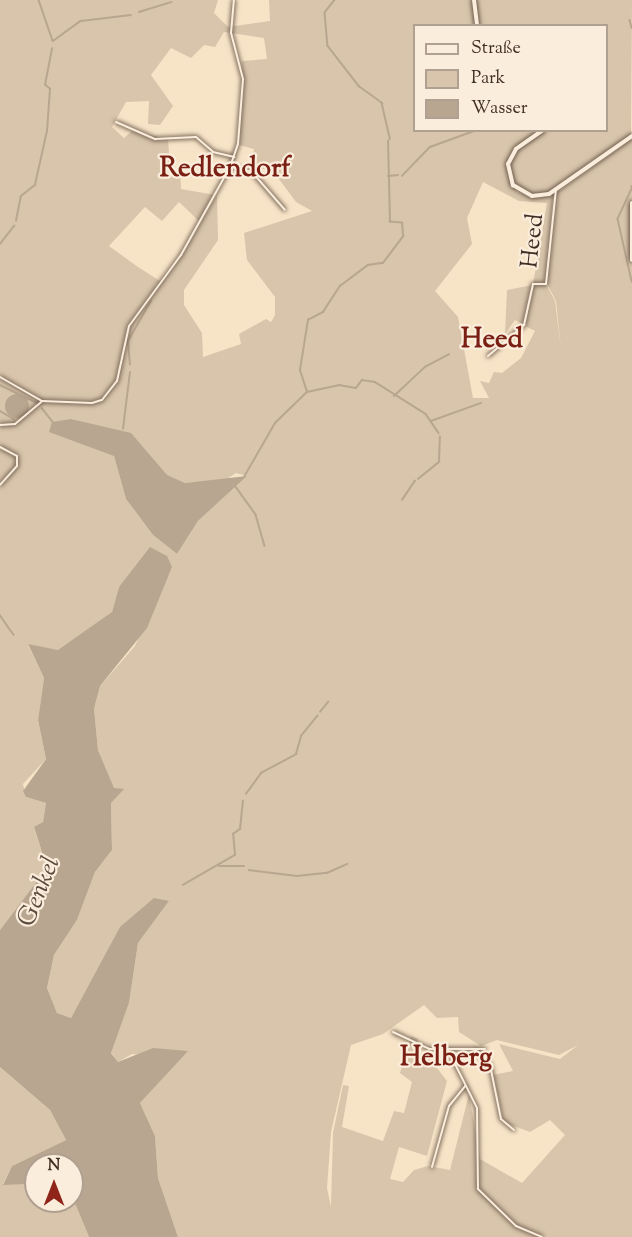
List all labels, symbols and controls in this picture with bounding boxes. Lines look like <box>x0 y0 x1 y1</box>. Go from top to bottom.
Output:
legend <box>413 24 608 132</box>
text: Straße <box>471 36 521 62</box>
text: Park <box>471 66 505 92</box>
text: Wasser <box>471 96 528 122</box>
district label: Redlendorf <box>159 154 291 186</box>
street label: Heed <box>517 212 551 270</box>
district label: Heed <box>461 325 523 357</box>
water label: Genkel <box>12 853 68 931</box>
district label: Helberg <box>400 1043 492 1075</box>
north arrow <box>24 1153 84 1213</box>
text: N <box>48 1155 60 1178</box>

